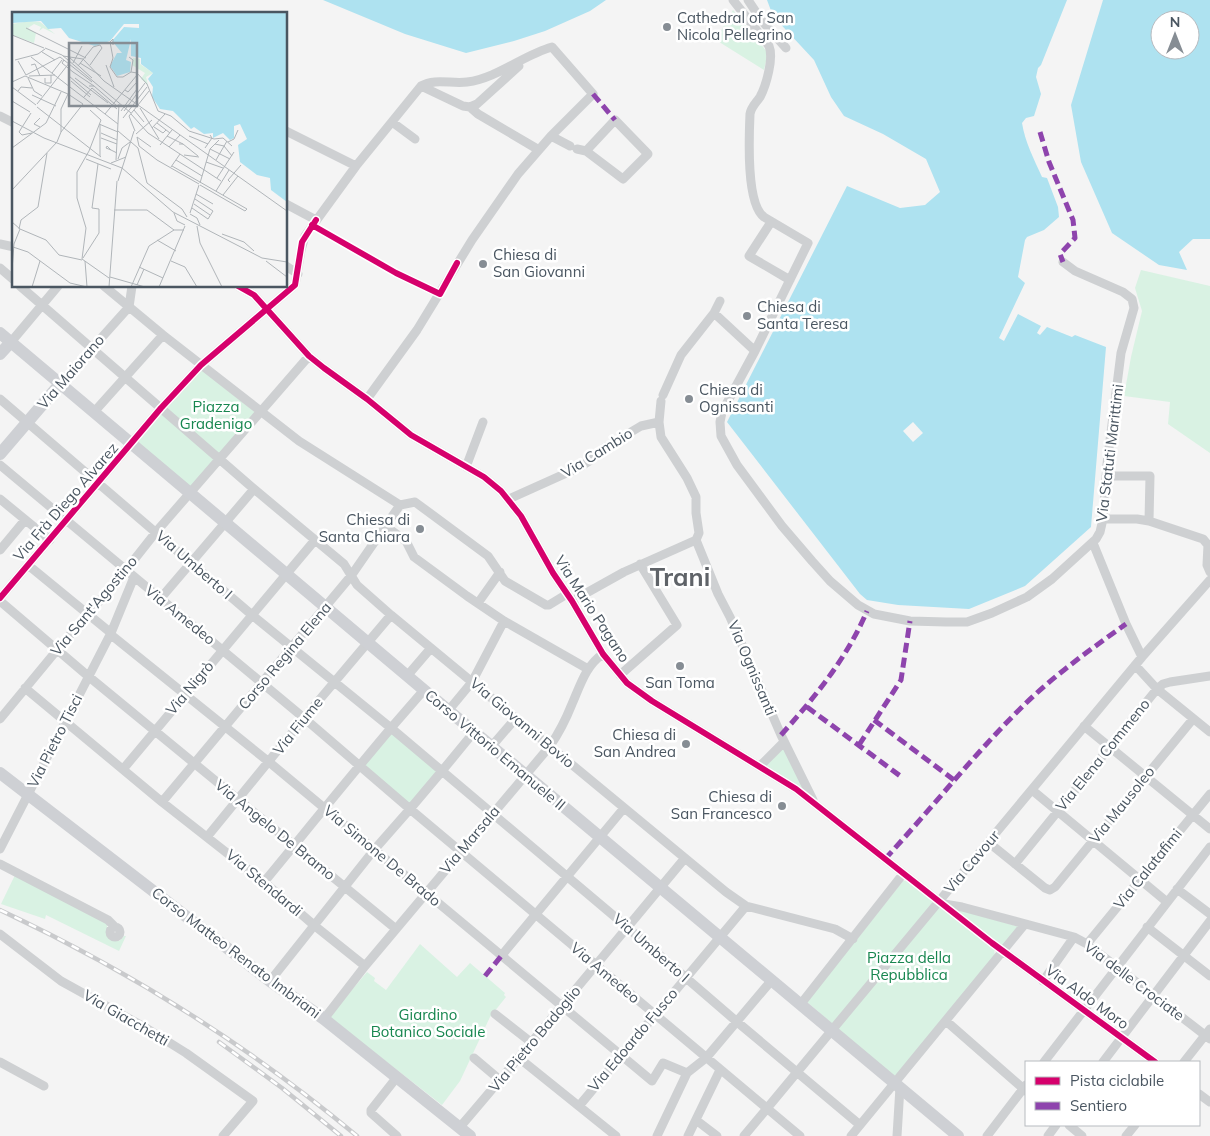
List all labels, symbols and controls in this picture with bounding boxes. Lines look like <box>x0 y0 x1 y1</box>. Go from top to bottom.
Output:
place label: Cathedral of San Nicola Pellegrino <box>677 8 794 44</box>
north arrow <box>1150 10 1200 60</box>
inset map <box>12 12 288 288</box>
text: N <box>1170 13 1180 31</box>
marker: Cathedral of San Nicola Pellegrino <box>661 21 673 33</box>
place label: Chiesa di San Giovanni <box>493 245 585 281</box>
marker: Chiesa di San Giovanni <box>477 258 489 270</box>
place label: Chiesa di Santa Teresa <box>757 297 848 333</box>
marker: Chiesa di Santa Teresa <box>741 310 753 322</box>
street label: Via Maiorano <box>33 330 108 413</box>
place label: Chiesa di Ognissanti <box>699 380 773 416</box>
street label: Via Statuti Marittimi <box>1092 383 1127 523</box>
marker: Chiesa di Ognissanti <box>683 393 695 405</box>
park label: Piazza Gradenigo <box>180 397 252 433</box>
street label: Via Cambio <box>558 423 636 482</box>
street label: Via Frà Diego Alvarez <box>9 438 122 565</box>
place label: Chiesa di Santa Chiara <box>319 510 410 546</box>
marker: Chiesa di Santa Chiara <box>414 523 426 535</box>
street label: Via Umberto I <box>152 526 237 603</box>
street label: Via Sant'Agostino <box>46 552 141 660</box>
street label: Via Mario Pagano <box>551 552 634 666</box>
district label: Trani <box>650 561 710 592</box>
street label: Via Amedeo <box>141 580 219 649</box>
street label: Corso Regina Elena <box>234 598 335 713</box>
street label: Via Ognissanti <box>724 617 781 718</box>
street label: Via Nigrò <box>162 657 218 719</box>
marker: San Toma <box>674 660 686 672</box>
street label: Via Giovanni Bovio <box>466 673 578 772</box>
place label: San Toma <box>645 673 715 692</box>
street label: Corso Vittorio Emanuele II <box>421 685 570 814</box>
street label: Via Pietro Tisci <box>23 691 86 791</box>
street label: Via Fiume <box>269 693 327 758</box>
street label: Via Elena Commeno <box>1051 695 1154 815</box>
place label: Chiesa di San Andrea <box>594 725 676 761</box>
marker: Chiesa di San Andrea <box>680 738 692 750</box>
street label: Via Mausoleo <box>1085 762 1159 847</box>
street label: Via Angelo De Bramo <box>211 775 339 884</box>
place label: Chiesa di San Francesco <box>671 787 772 823</box>
marker: Chiesa di San Francesco <box>776 800 788 812</box>
street label: Via Simone De Brado <box>320 801 445 910</box>
street label: Via Marsala <box>436 802 504 878</box>
street label: Via Calatafimi <box>1109 825 1186 913</box>
street label: Via Cavour <box>940 826 1004 897</box>
street label: Via Stendardi <box>222 845 307 920</box>
street label: Corso Matteo Renato Imbriani <box>148 883 325 1022</box>
street label: Via Umberto I <box>609 909 694 986</box>
street label: Via delle Crociate <box>1080 937 1188 1025</box>
street label: Via Amedeo <box>567 938 644 1007</box>
park label: Piazza della Repubblica <box>867 948 951 984</box>
street label: Via Aldo Moro <box>1042 960 1133 1033</box>
street label: Via Pietro Badoglio <box>485 982 585 1096</box>
street label: Via Edoardo Fusco <box>584 984 681 1095</box>
street label: Via Giacchetti <box>80 985 173 1050</box>
park label: Giardino Botanico Sociale <box>371 1005 485 1041</box>
legend <box>1025 1061 1200 1126</box>
text: Pista ciclabile <box>1070 1071 1164 1090</box>
text: Sentiero <box>1070 1096 1127 1115</box>

